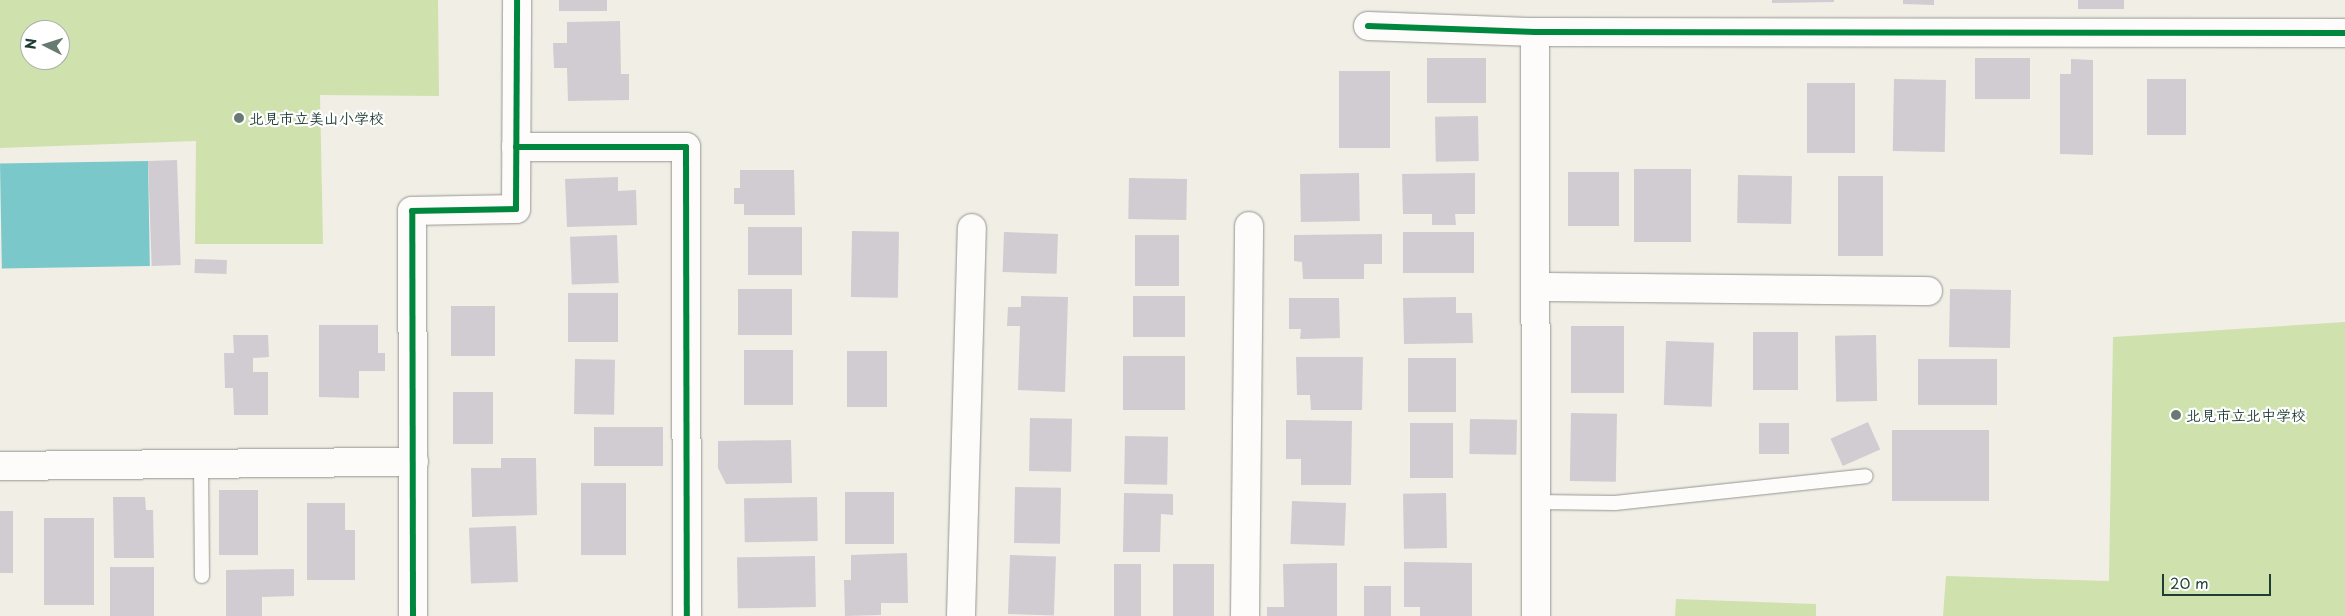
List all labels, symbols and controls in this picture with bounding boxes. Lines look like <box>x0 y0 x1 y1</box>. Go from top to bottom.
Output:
north arrow <box>20 20 70 70</box>
text: N <box>20 37 41 50</box>
place label: 北見市立美山小学校 <box>249 109 384 127</box>
marker: 北見市立美山小学校 <box>233 112 245 124</box>
place label: 北見市立北中学校 <box>2186 406 2306 424</box>
marker: 北見市立北中学校 <box>2170 409 2182 421</box>
scale bar <box>2165 564 2274 596</box>
text: 20 m <box>2170 571 2209 594</box>

